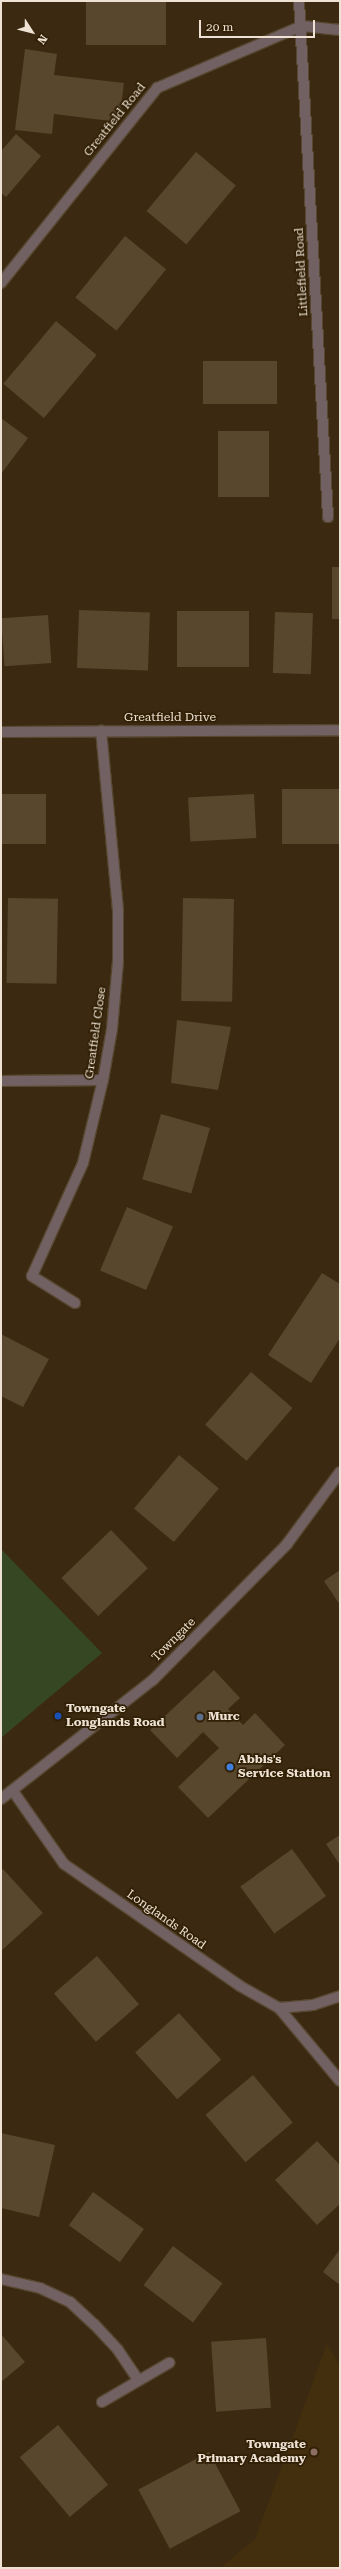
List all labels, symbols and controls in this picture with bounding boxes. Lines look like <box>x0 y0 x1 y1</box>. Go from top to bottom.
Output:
north arrow <box>12 12 52 52</box>
scale bar <box>201 12 317 38</box>
text: 20 m <box>206 20 233 34</box>
text: N <box>34 32 50 47</box>
street label: Greatfield Road <box>81 80 149 160</box>
street label: Littlefield Road <box>292 227 312 317</box>
street label: Greatfield Drive <box>124 711 216 725</box>
street label: Greatfield Close <box>82 986 110 1080</box>
street label: Towngate <box>149 1615 199 1665</box>
place label: Towngate Longlands Road <box>66 1702 165 1730</box>
place label: Murc <box>208 1710 240 1724</box>
marker: Towngate Longlands Road <box>53 1711 63 1721</box>
marker: Murc <box>195 1712 205 1722</box>
place label: Abbis's Service Station <box>238 1753 331 1781</box>
marker: Abbis's Service Station <box>225 1762 235 1772</box>
street label: Longlands Road <box>124 1887 208 1953</box>
place label: Towngate Primary Academy <box>197 2438 306 2466</box>
marker: Towngate Primary Academy <box>309 2447 319 2457</box>

